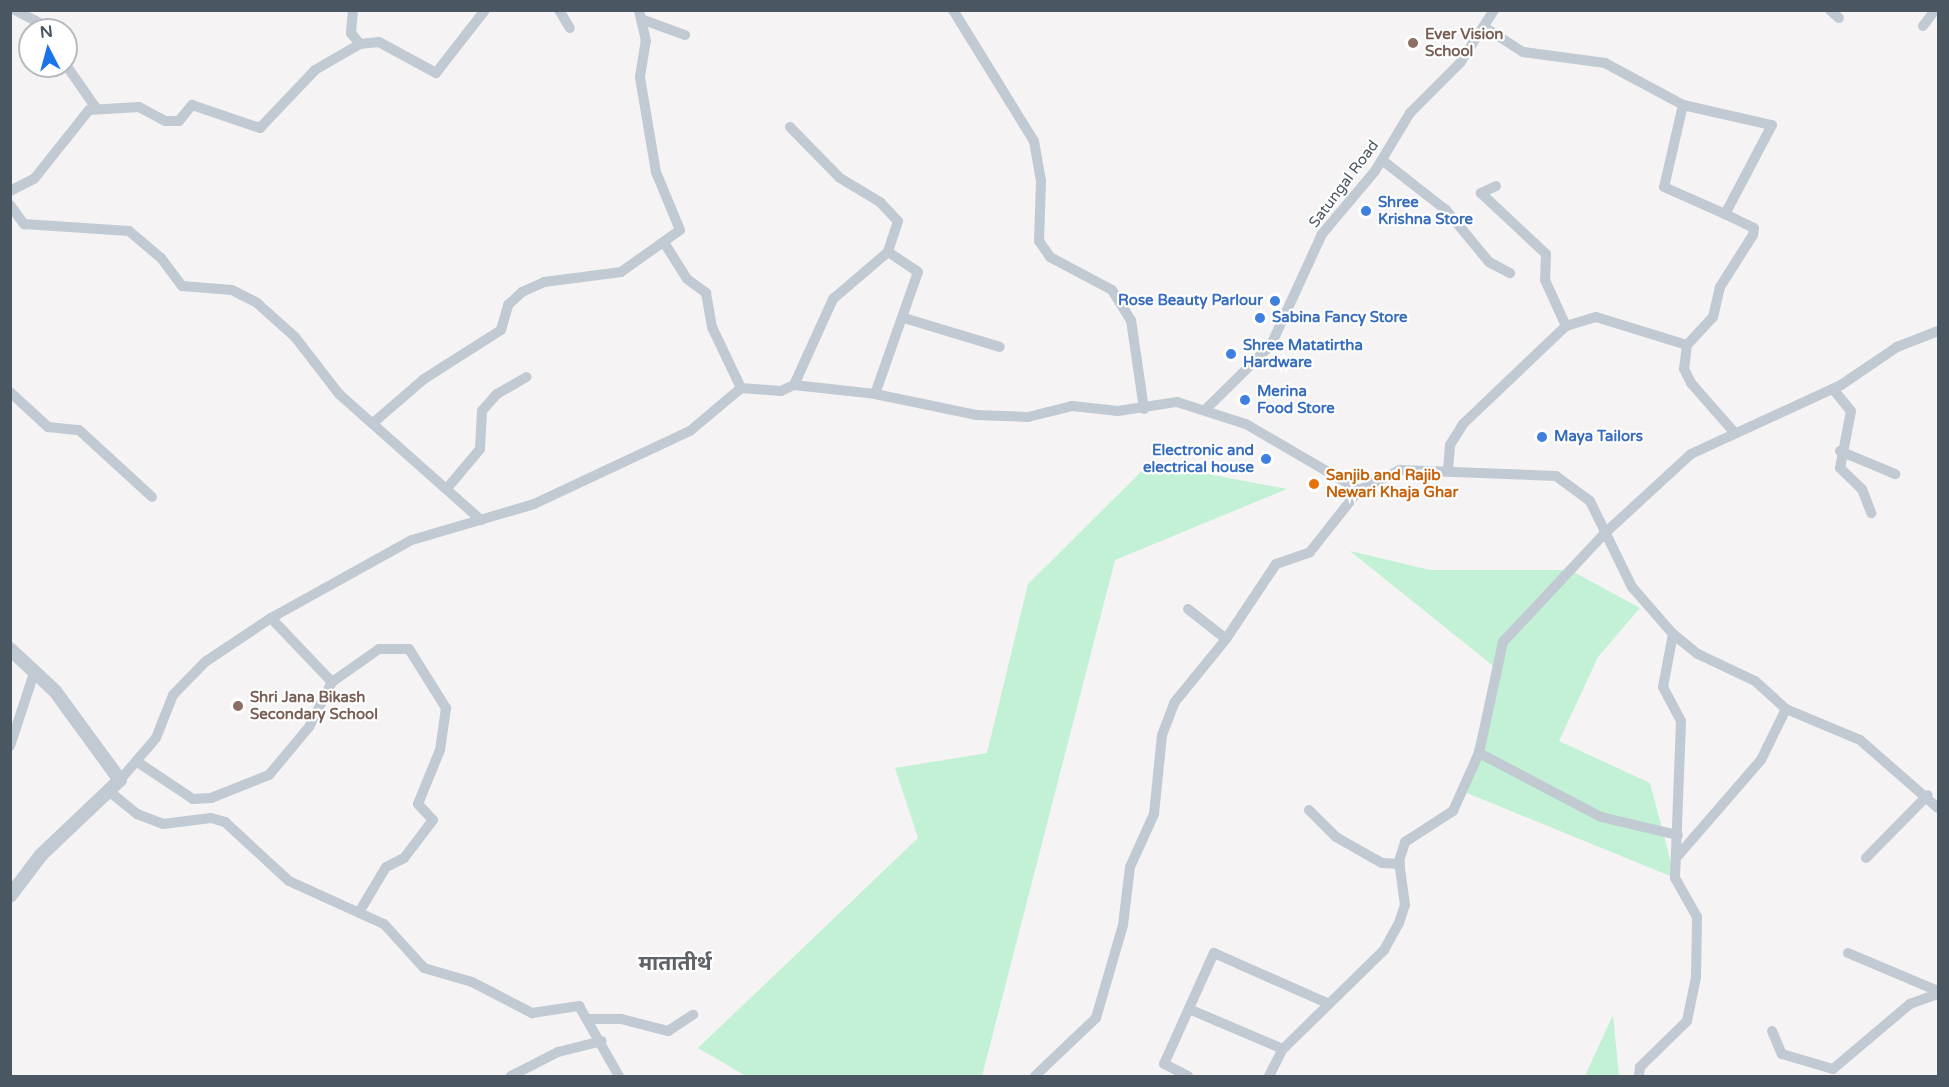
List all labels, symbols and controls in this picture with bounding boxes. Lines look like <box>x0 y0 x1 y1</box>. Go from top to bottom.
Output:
north arrow <box>18 18 78 78</box>
text: N <box>39 21 54 43</box>
place label: Ever Vision School <box>1425 25 1503 60</box>
marker: Ever Vision School <box>1406 36 1420 50</box>
street label: Satungal Road <box>1305 137 1383 231</box>
place label: Shree Krishna Store <box>1378 193 1473 228</box>
marker: Shree Krishna Store <box>1359 204 1373 218</box>
place label: Rose Beauty Parlour <box>1118 292 1263 310</box>
marker: Rose Beauty Parlour <box>1268 294 1282 308</box>
place label: Sabina Fancy Store <box>1272 309 1407 327</box>
marker: Sabina Fancy Store <box>1253 311 1267 325</box>
place label: Shree Matatirtha Hardware <box>1243 336 1363 371</box>
marker: Shree Matatirtha Hardware <box>1224 347 1238 361</box>
place label: Merina Food Store <box>1257 382 1335 417</box>
marker: Merina Food Store <box>1238 393 1252 407</box>
place label: Maya Tailors <box>1554 428 1643 446</box>
marker: Maya Tailors <box>1535 430 1549 444</box>
place label: Electronic and electrical house <box>1143 441 1254 476</box>
marker: Electronic and electrical house <box>1259 452 1273 466</box>
place label: Sanjib and Rajib Newari Khaja Ghar <box>1326 466 1458 501</box>
marker: Sanjib and Rajib Newari Khaja Ghar <box>1307 477 1321 491</box>
place label: Shri Jana Bikash Secondary School <box>250 688 378 723</box>
marker: Shri Jana Bikash Secondary School <box>231 699 245 713</box>
district label: मातातीर्थ <box>638 951 712 977</box>

